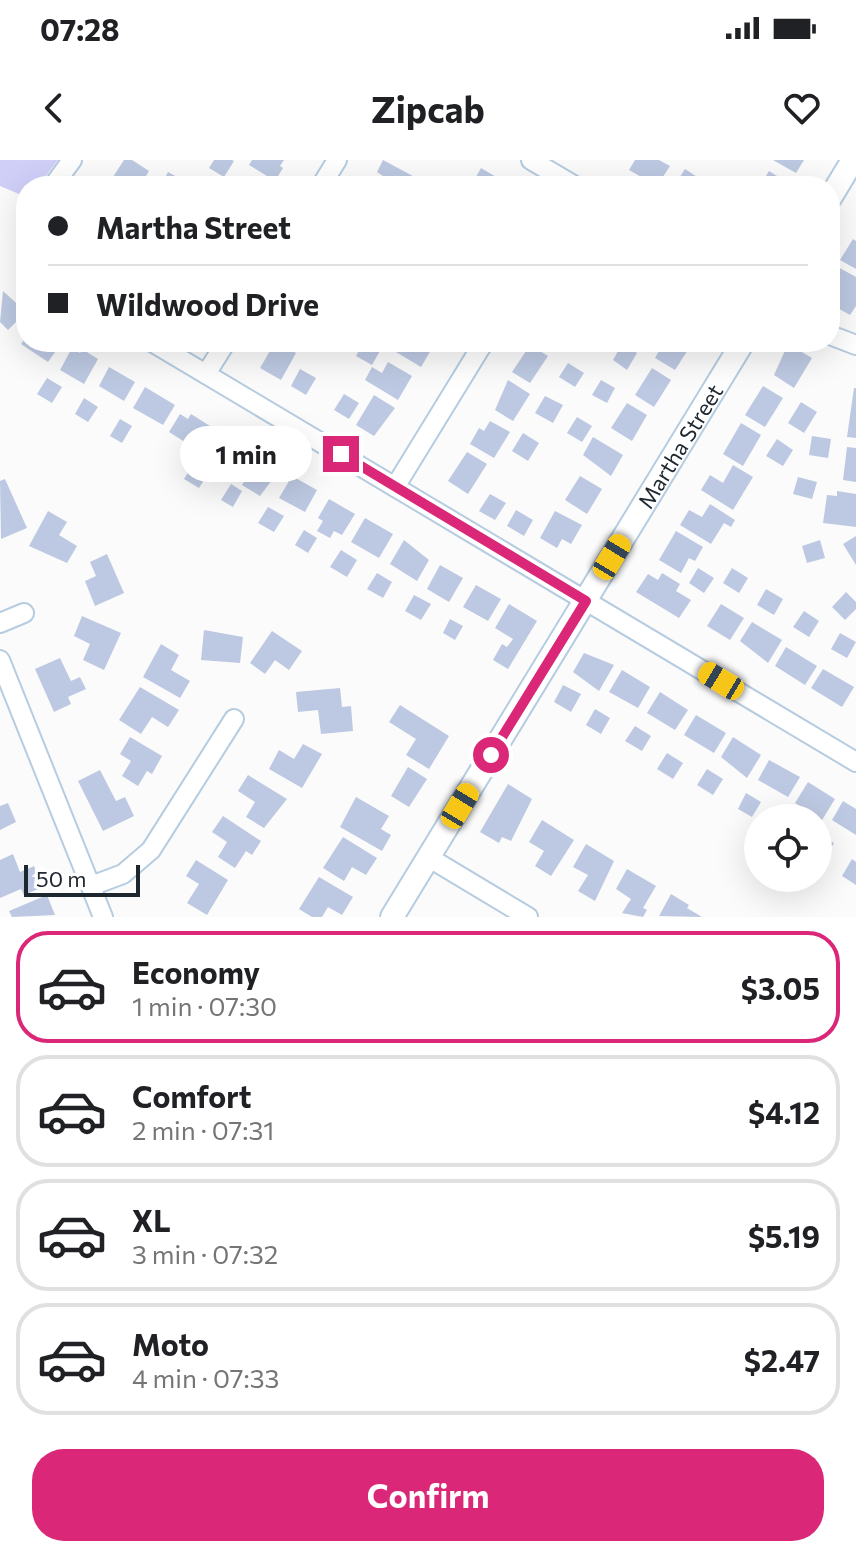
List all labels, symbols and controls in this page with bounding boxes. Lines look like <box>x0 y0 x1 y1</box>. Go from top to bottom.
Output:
text: 07:28 <box>40 10 120 47</box>
icon: back <box>32 86 76 130</box>
text: Zipcab <box>371 86 485 130</box>
icon: heart <box>780 86 824 130</box>
text: Martha Street <box>96 208 291 245</box>
text: Wildwood Drive <box>96 285 319 322</box>
street label: Martha Street <box>631 379 728 513</box>
callout: 1 min <box>181 426 313 482</box>
route end <box>323 436 359 472</box>
text: 1 min <box>215 438 277 469</box>
car <box>589 530 635 584</box>
car <box>694 658 748 704</box>
route start <box>473 737 509 773</box>
car <box>437 779 483 833</box>
map controls <box>744 804 832 892</box>
button: locate <box>744 804 832 892</box>
scale bar <box>24 861 140 897</box>
text: 50 m <box>36 865 86 892</box>
icon: car <box>36 951 108 1023</box>
text: Economy <box>132 953 260 990</box>
text: $3.05 <box>741 969 820 1006</box>
text: 1 min · 07:30 <box>132 990 277 1021</box>
icon: car <box>36 1075 108 1147</box>
text: Comfort <box>132 1077 251 1114</box>
text: $4.12 <box>748 1093 820 1130</box>
text: 2 min · 07:31 <box>132 1114 274 1145</box>
icon: car <box>36 1199 108 1271</box>
text: XL <box>132 1201 171 1238</box>
text: $5.19 <box>748 1217 820 1254</box>
text: 3 min · 07:32 <box>132 1238 278 1269</box>
icon: car <box>36 1323 108 1395</box>
text: Moto <box>132 1325 209 1362</box>
text: $2.47 <box>744 1341 820 1378</box>
text: 4 min · 07:33 <box>132 1362 279 1393</box>
button: Confirm <box>32 1449 824 1541</box>

